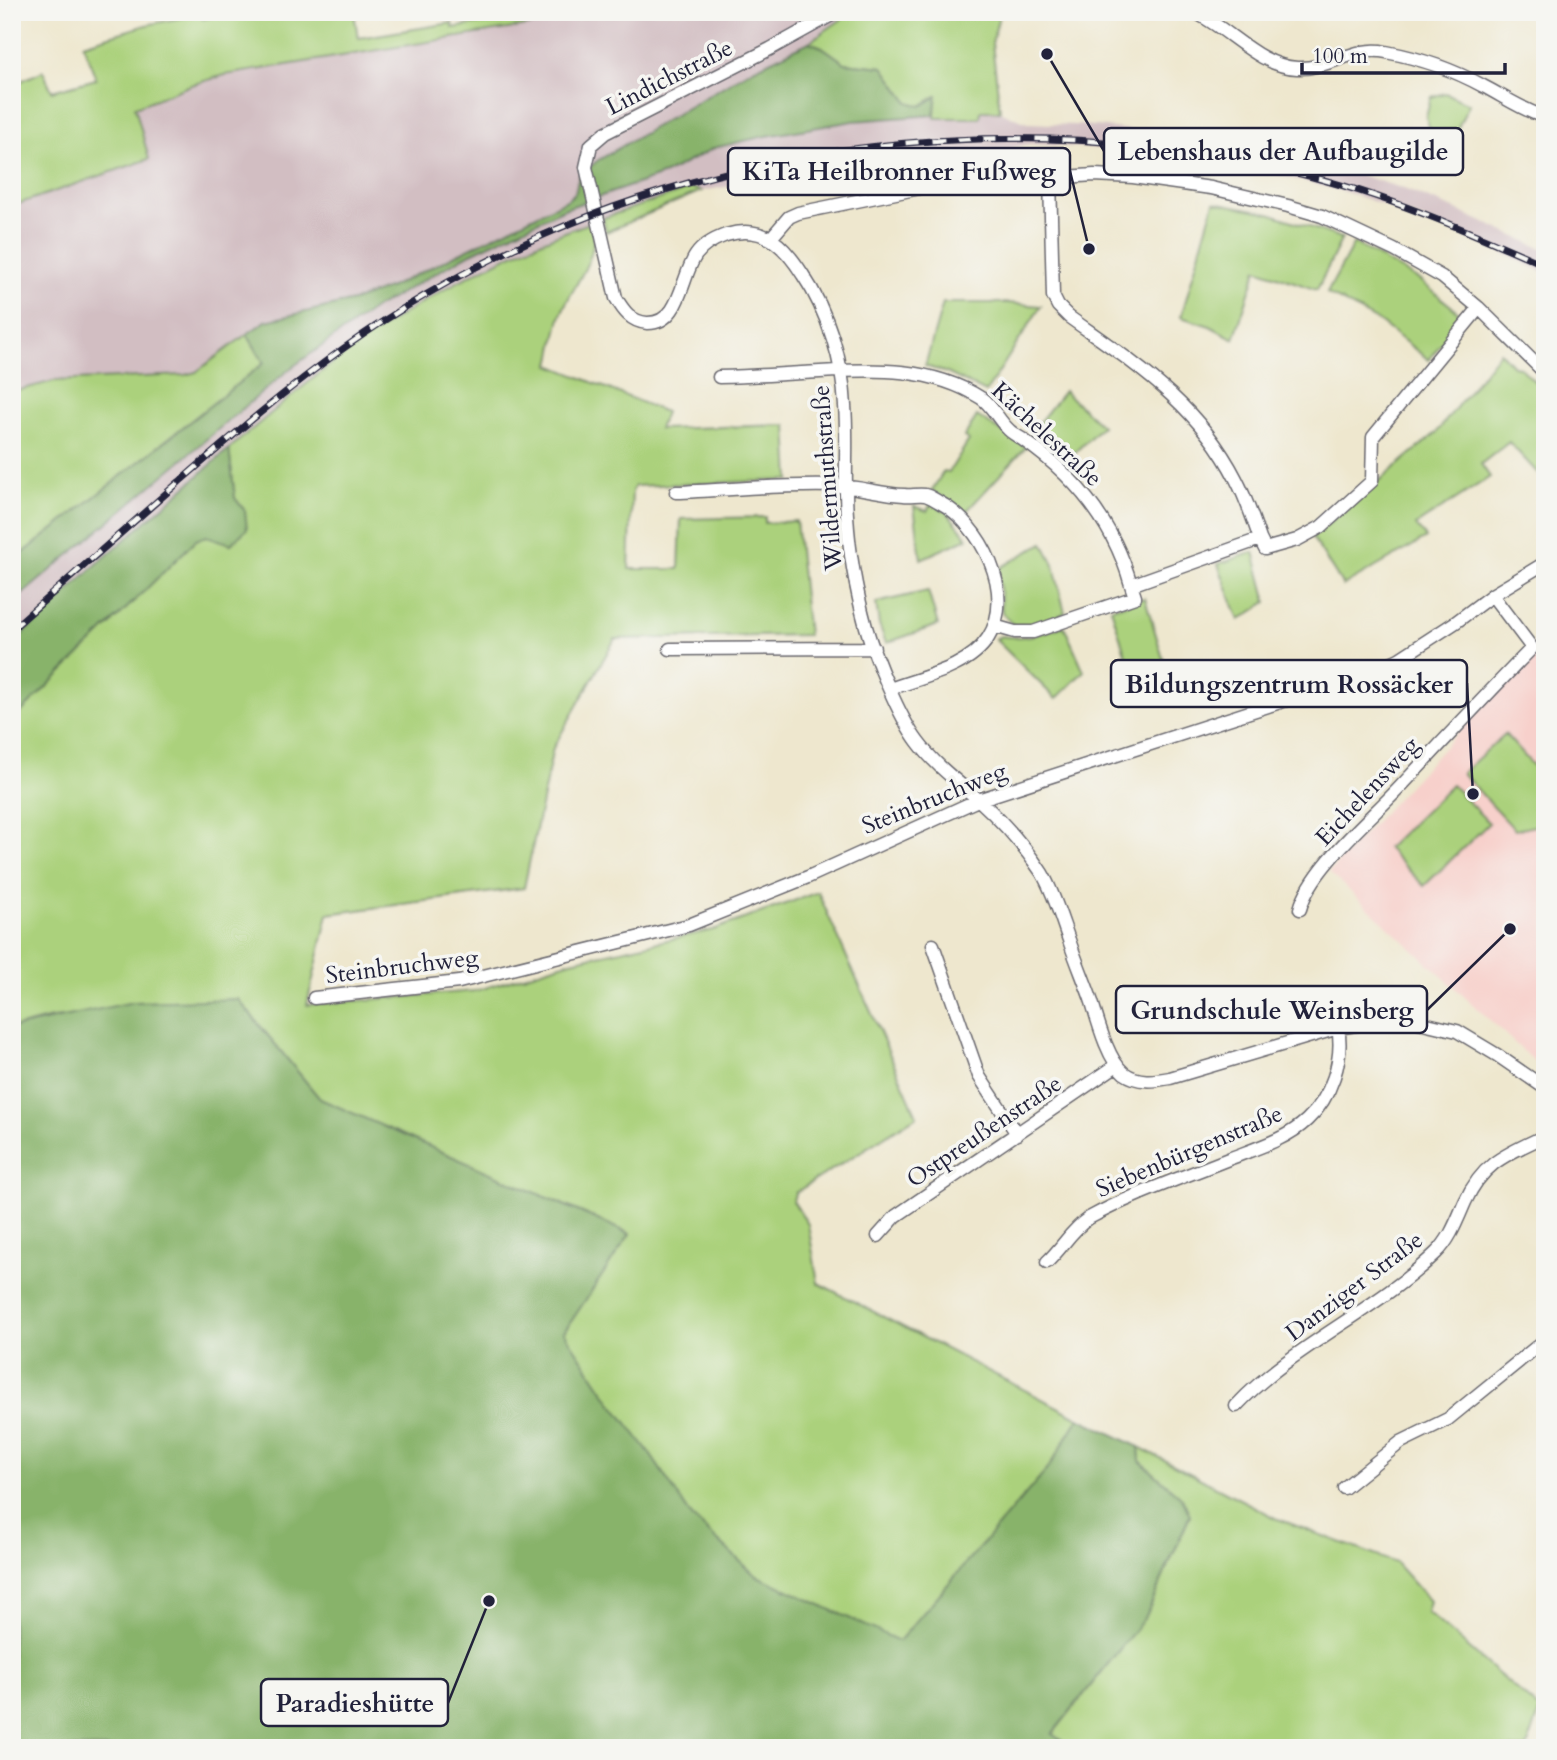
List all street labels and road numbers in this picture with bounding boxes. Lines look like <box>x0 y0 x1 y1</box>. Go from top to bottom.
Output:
street label: Lindichstraße <box>600 31 738 124</box>
street label: Kächelestraße <box>984 374 1109 494</box>
street label: Wildermuthstraße <box>805 384 851 573</box>
street label: Eichelensweg <box>1308 729 1427 853</box>
street label: Steinbruchweg <box>857 754 1012 842</box>
street label: Steinbruchweg <box>324 941 481 992</box>
street label: Ostpreußenstraße <box>900 1067 1068 1196</box>
street label: Siebenbürgenstraße <box>1091 1097 1288 1206</box>
street label: Danziger Straße <box>1279 1224 1430 1349</box>

